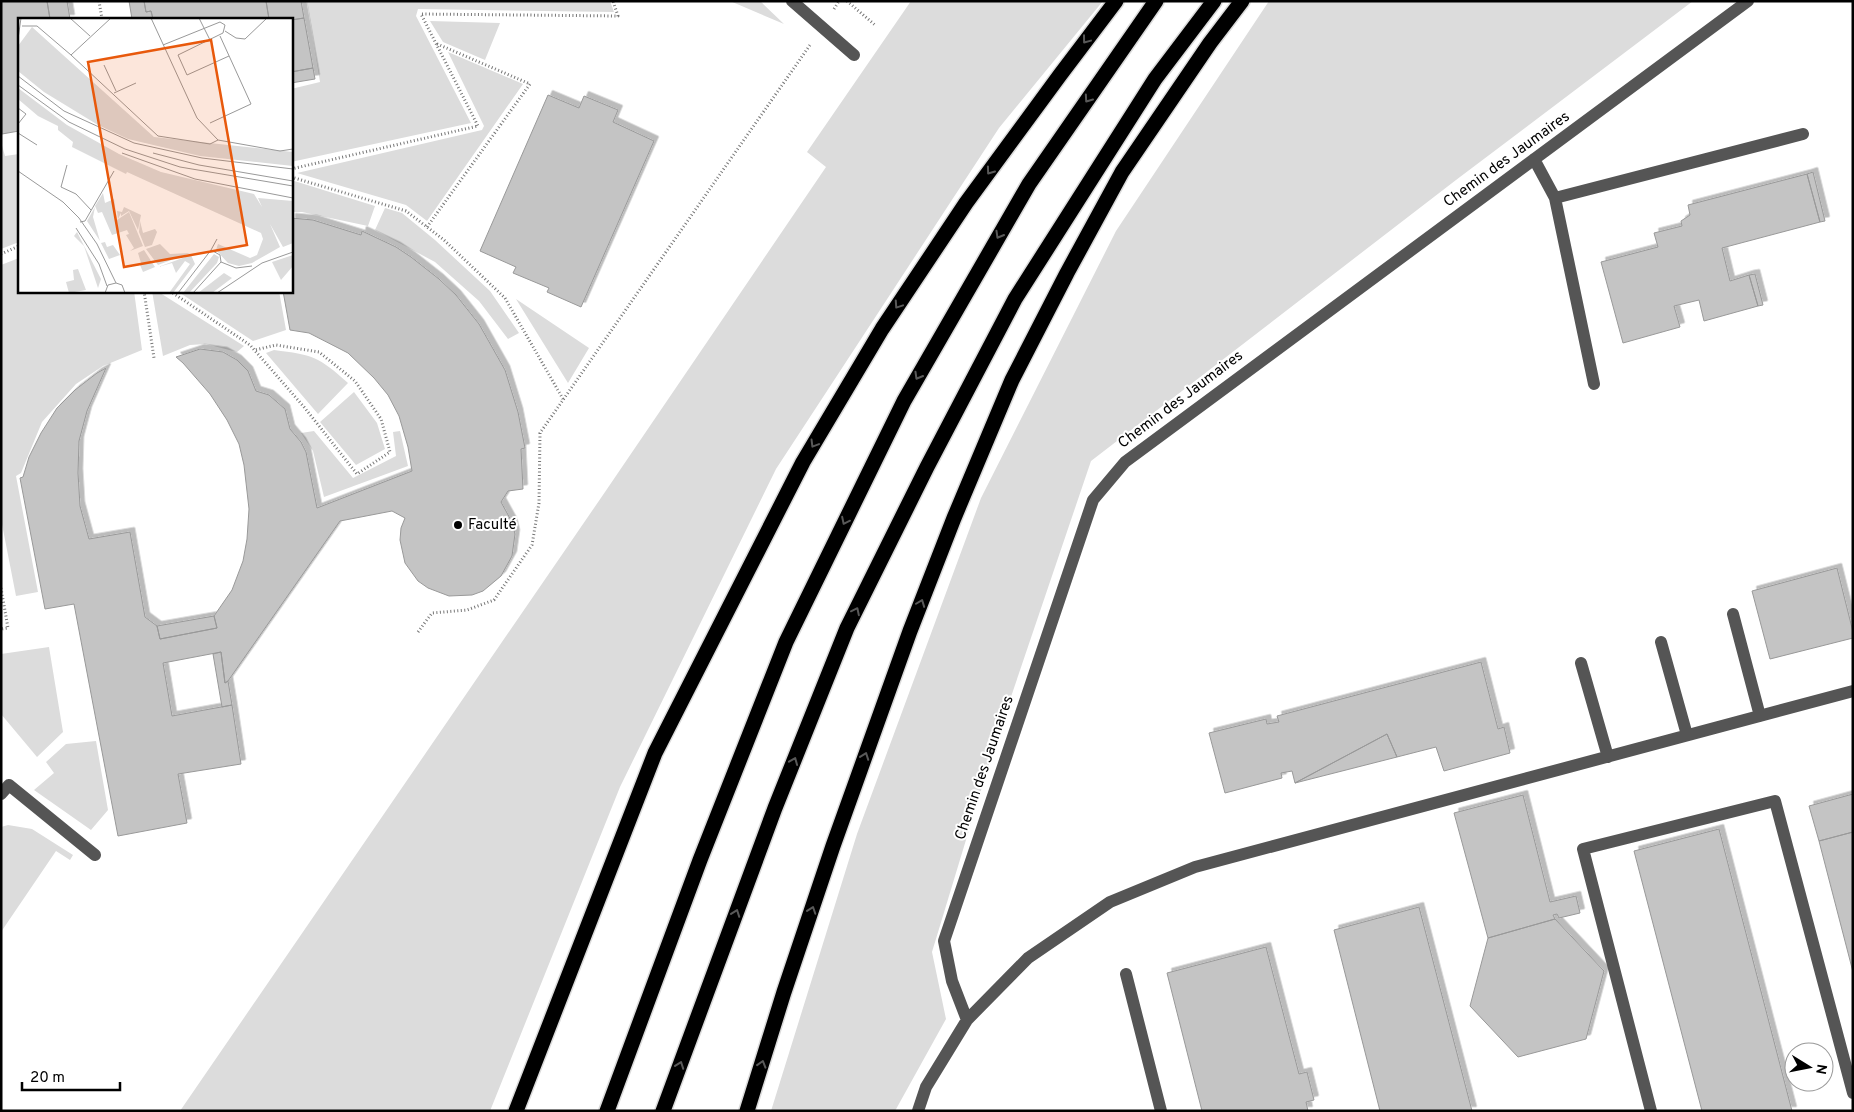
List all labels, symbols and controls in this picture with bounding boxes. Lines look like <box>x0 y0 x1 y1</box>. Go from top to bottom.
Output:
inset map <box>18 18 292 292</box>
one-way arrow <box>1084 34 1092 43</box>
one-way arrow <box>1085 93 1094 103</box>
street label: Chemin des Jaumaires <box>1440 108 1574 212</box>
one-way arrow <box>987 165 996 175</box>
one-way arrow <box>996 229 1006 238</box>
one-way arrow <box>895 299 904 309</box>
street label: Chemin des Jaumaires <box>1115 347 1247 453</box>
one-way arrow <box>914 370 924 379</box>
one-way arrow <box>811 438 821 447</box>
place label: Faculté <box>468 516 517 535</box>
one-way arrow <box>841 516 851 525</box>
marker: Faculté <box>452 519 464 531</box>
one-way arrow <box>915 600 925 608</box>
one-way arrow <box>850 607 860 616</box>
street label: Chemin des Jaumaires <box>951 693 1019 843</box>
one-way arrow <box>859 752 869 761</box>
one-way arrow <box>788 757 798 766</box>
one-way arrow <box>806 906 816 914</box>
one-way arrow <box>730 909 740 917</box>
north arrow <box>1784 1042 1834 1092</box>
scale bar <box>22 1060 120 1092</box>
one-way arrow <box>674 1061 684 1070</box>
one-way arrow <box>756 1061 766 1069</box>
text: N <box>1811 1063 1830 1075</box>
text: 20 m <box>30 1069 65 1088</box>

